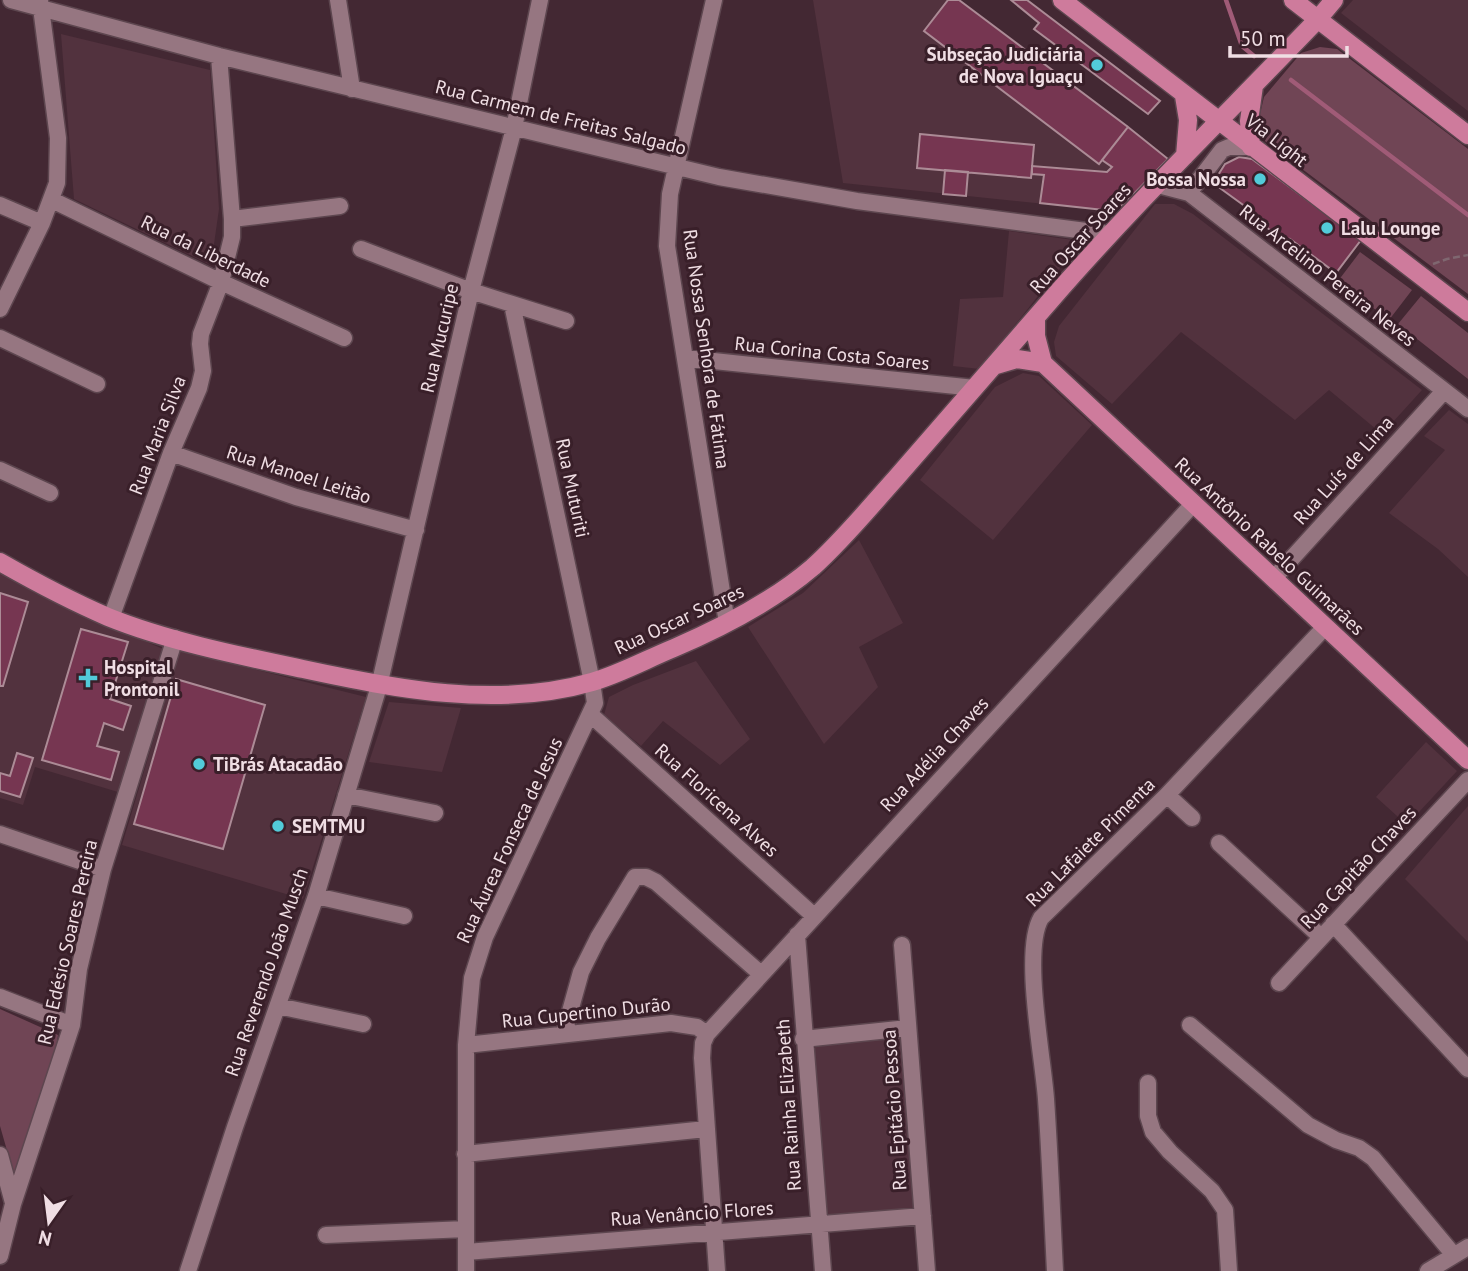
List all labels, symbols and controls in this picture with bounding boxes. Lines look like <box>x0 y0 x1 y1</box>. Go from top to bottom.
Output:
scale bar <box>1230 14 1347 58</box>
text: 50 m <box>1240 25 1286 52</box>
place label: Subseção Judiciária de Nova Iguaçu <box>926 42 1083 88</box>
marker: Subseção Judiciária de Nova Iguaçu <box>1089 57 1105 73</box>
street label: Rua Carmem de Freitas Salgado <box>433 74 689 160</box>
street label: Via Light <box>1240 108 1313 172</box>
place label: Bossa Nossa <box>1146 167 1246 191</box>
marker: Bossa Nossa <box>1252 171 1268 187</box>
street label: Rua Oscar Soares <box>1024 178 1136 298</box>
street label: Rua Arcelino Pereira Neves <box>1235 199 1421 351</box>
street label: Rua da Liberdade <box>137 209 275 293</box>
place label: Lalu Lounge <box>1341 216 1441 240</box>
marker: Lalu Lounge <box>1319 220 1335 236</box>
street label: Rua Nossa Senhora de Fátima <box>678 228 736 470</box>
street label: Rua Mucuripe <box>415 281 463 395</box>
street label: Rua Corina Costa Soares <box>733 331 931 375</box>
street label: Rua Maria Silva <box>123 372 191 498</box>
street label: Rua Luís de Lima <box>1288 411 1398 529</box>
street label: Rua Muturiti <box>551 436 595 540</box>
street label: Rua Manoel Leitão <box>224 439 374 509</box>
street label: Rua Antônio Rabelo Guimarães <box>1170 452 1370 640</box>
street label: Rua Oscar Soares <box>610 579 748 659</box>
place label: Hospital Prontonil <box>104 655 180 701</box>
marker: Hospital Prontonil <box>78 668 98 688</box>
street label: Rua Adélia Chaves <box>875 691 993 817</box>
street label: Rua Áurea Fonseca de Jesus <box>451 733 567 947</box>
street label: Rua Floricena Alves <box>650 738 784 862</box>
place label: TiBrás Atacadão <box>213 752 343 776</box>
marker: TiBrás Atacadão <box>191 756 207 772</box>
street label: Rua Lafaiete Pimenta <box>1020 772 1160 912</box>
street label: Rua Capitão Chaves <box>1295 800 1421 934</box>
place label: SEMTMU <box>292 814 365 838</box>
marker: SEMTMU <box>270 818 286 834</box>
street label: Rua Edésio Soares Pereira <box>32 837 102 1047</box>
street label: Rua Reverendo João Musch <box>219 865 313 1079</box>
street label: Rua Cupertino Durão <box>500 991 672 1033</box>
street label: Rua Rainha Elizabeth <box>770 1018 806 1192</box>
street label: Rua Epitácio Pessoa <box>876 1029 912 1191</box>
north arrow <box>14 1187 84 1257</box>
street label: Rua Venâncio Flores <box>610 1195 774 1231</box>
text: N <box>36 1225 54 1252</box>

